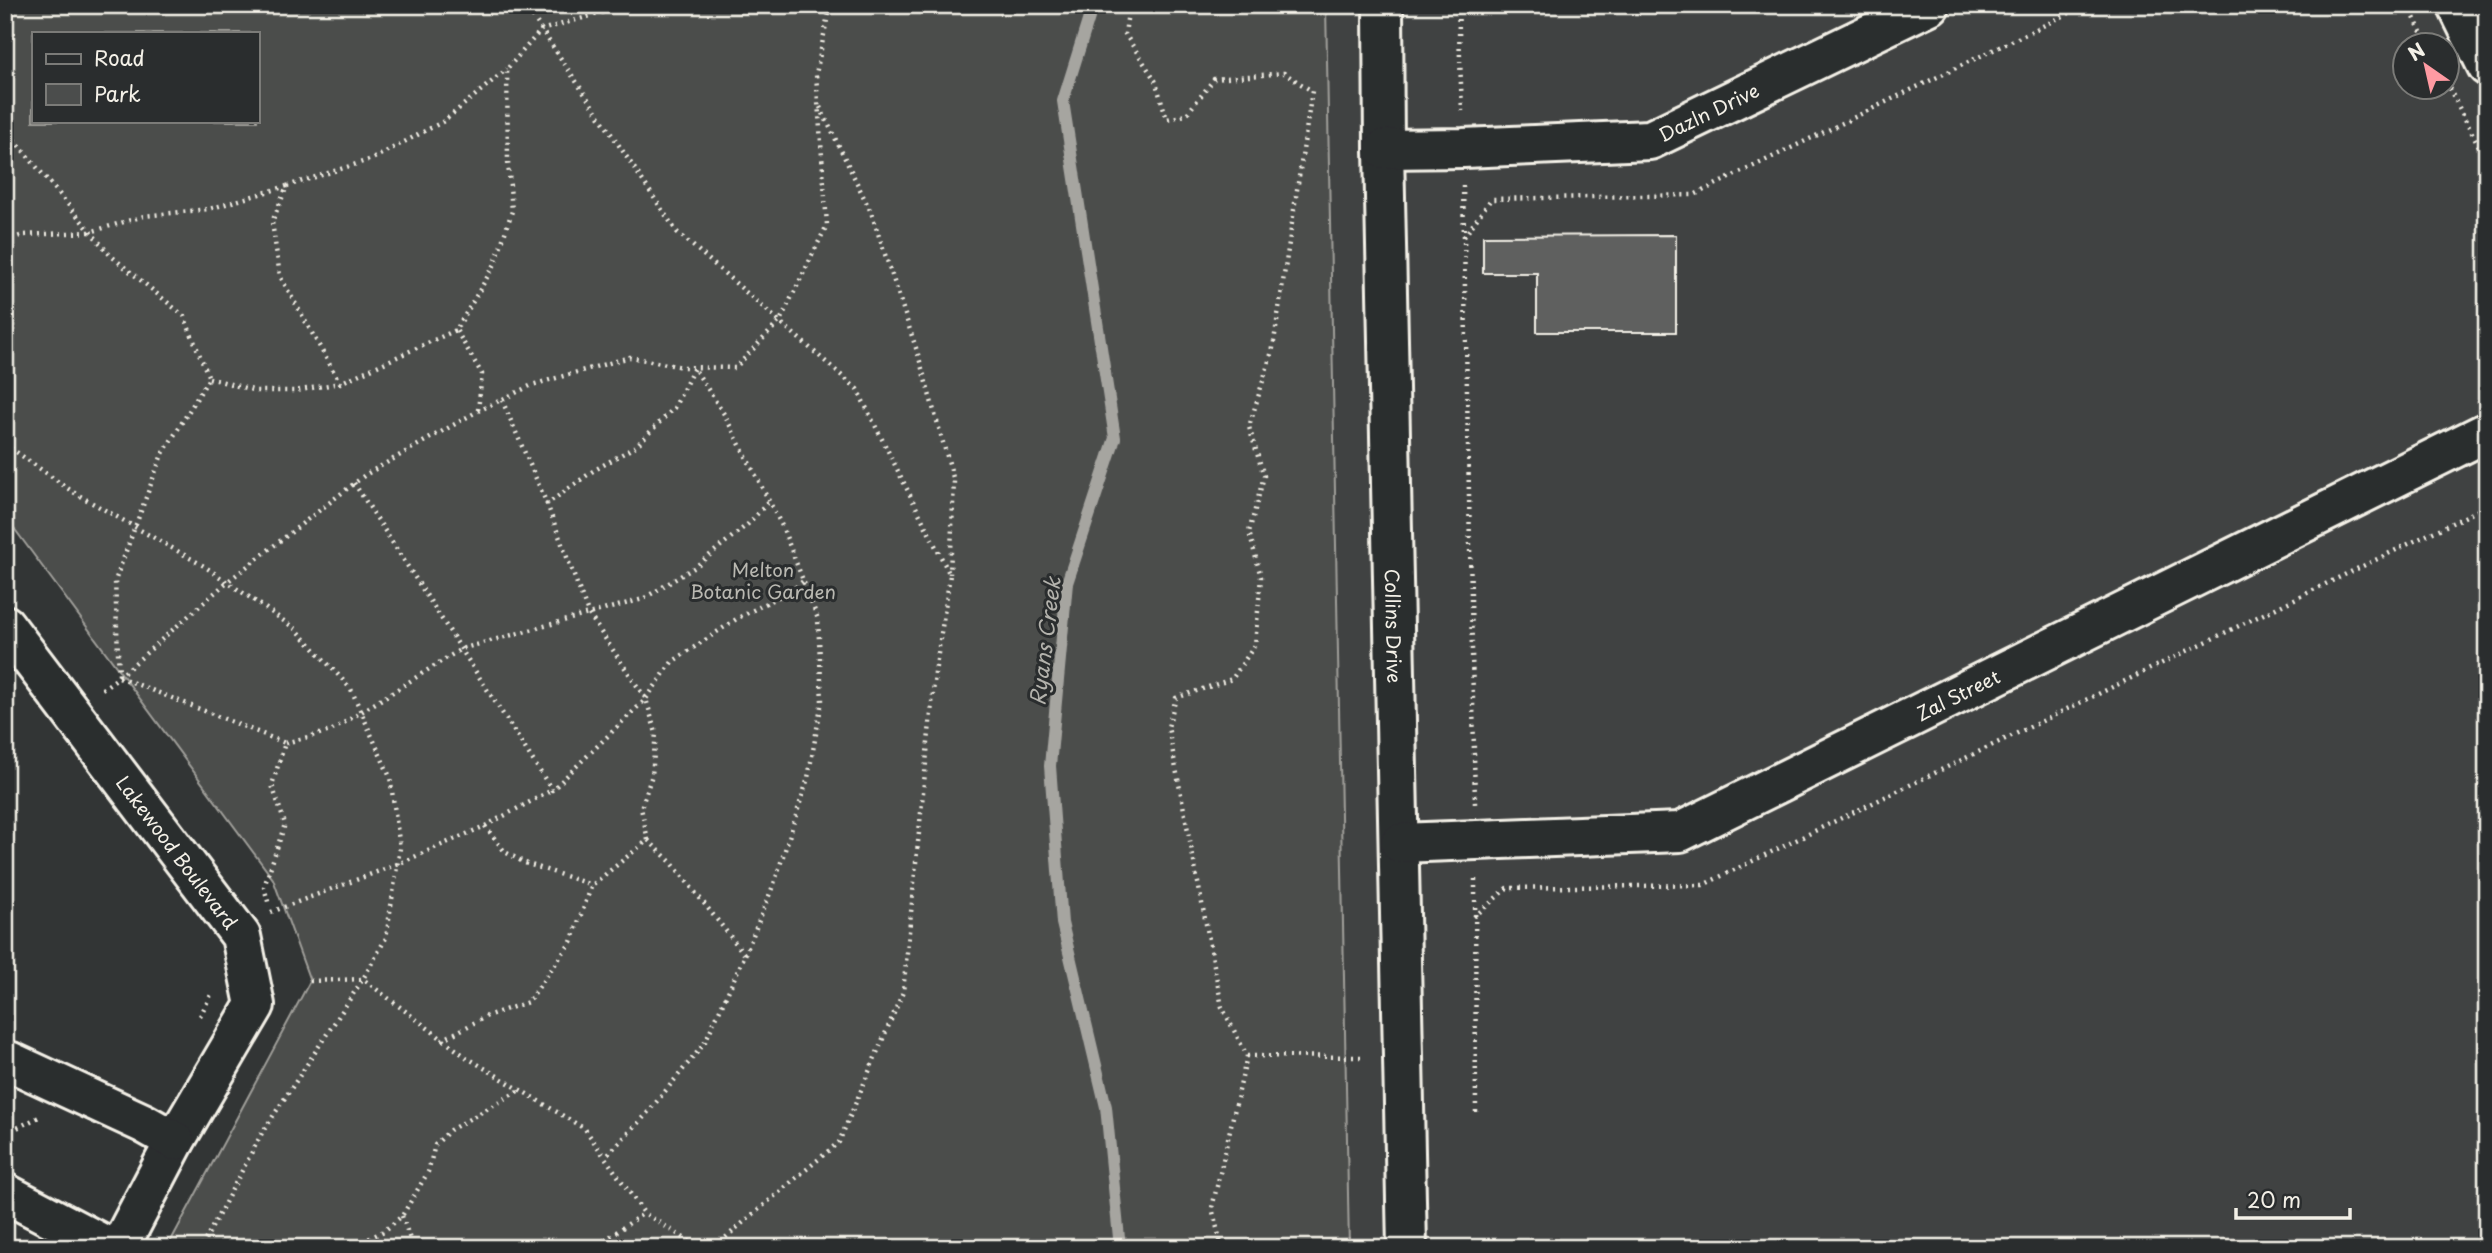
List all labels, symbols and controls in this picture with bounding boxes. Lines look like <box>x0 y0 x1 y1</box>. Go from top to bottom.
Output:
legend <box>32 32 259 122</box>
north arrow <box>2390 32 2460 102</box>
text: N <box>2402 35 2430 67</box>
text: Road <box>94 41 145 73</box>
street label: Dazln Drive <box>1653 76 1763 148</box>
text: Park <box>94 77 141 109</box>
park label: Melton Botanic Garden <box>690 555 836 605</box>
street label: Collins Drive <box>1379 568 1409 683</box>
water label: Ryans Creek <box>1020 574 1068 707</box>
street label: Zal Street <box>1911 662 2004 727</box>
street label: Lakewood Boulevard <box>110 769 245 935</box>
scale bar <box>2236 1176 2350 1220</box>
text: 20 m <box>2247 1183 2301 1215</box>

